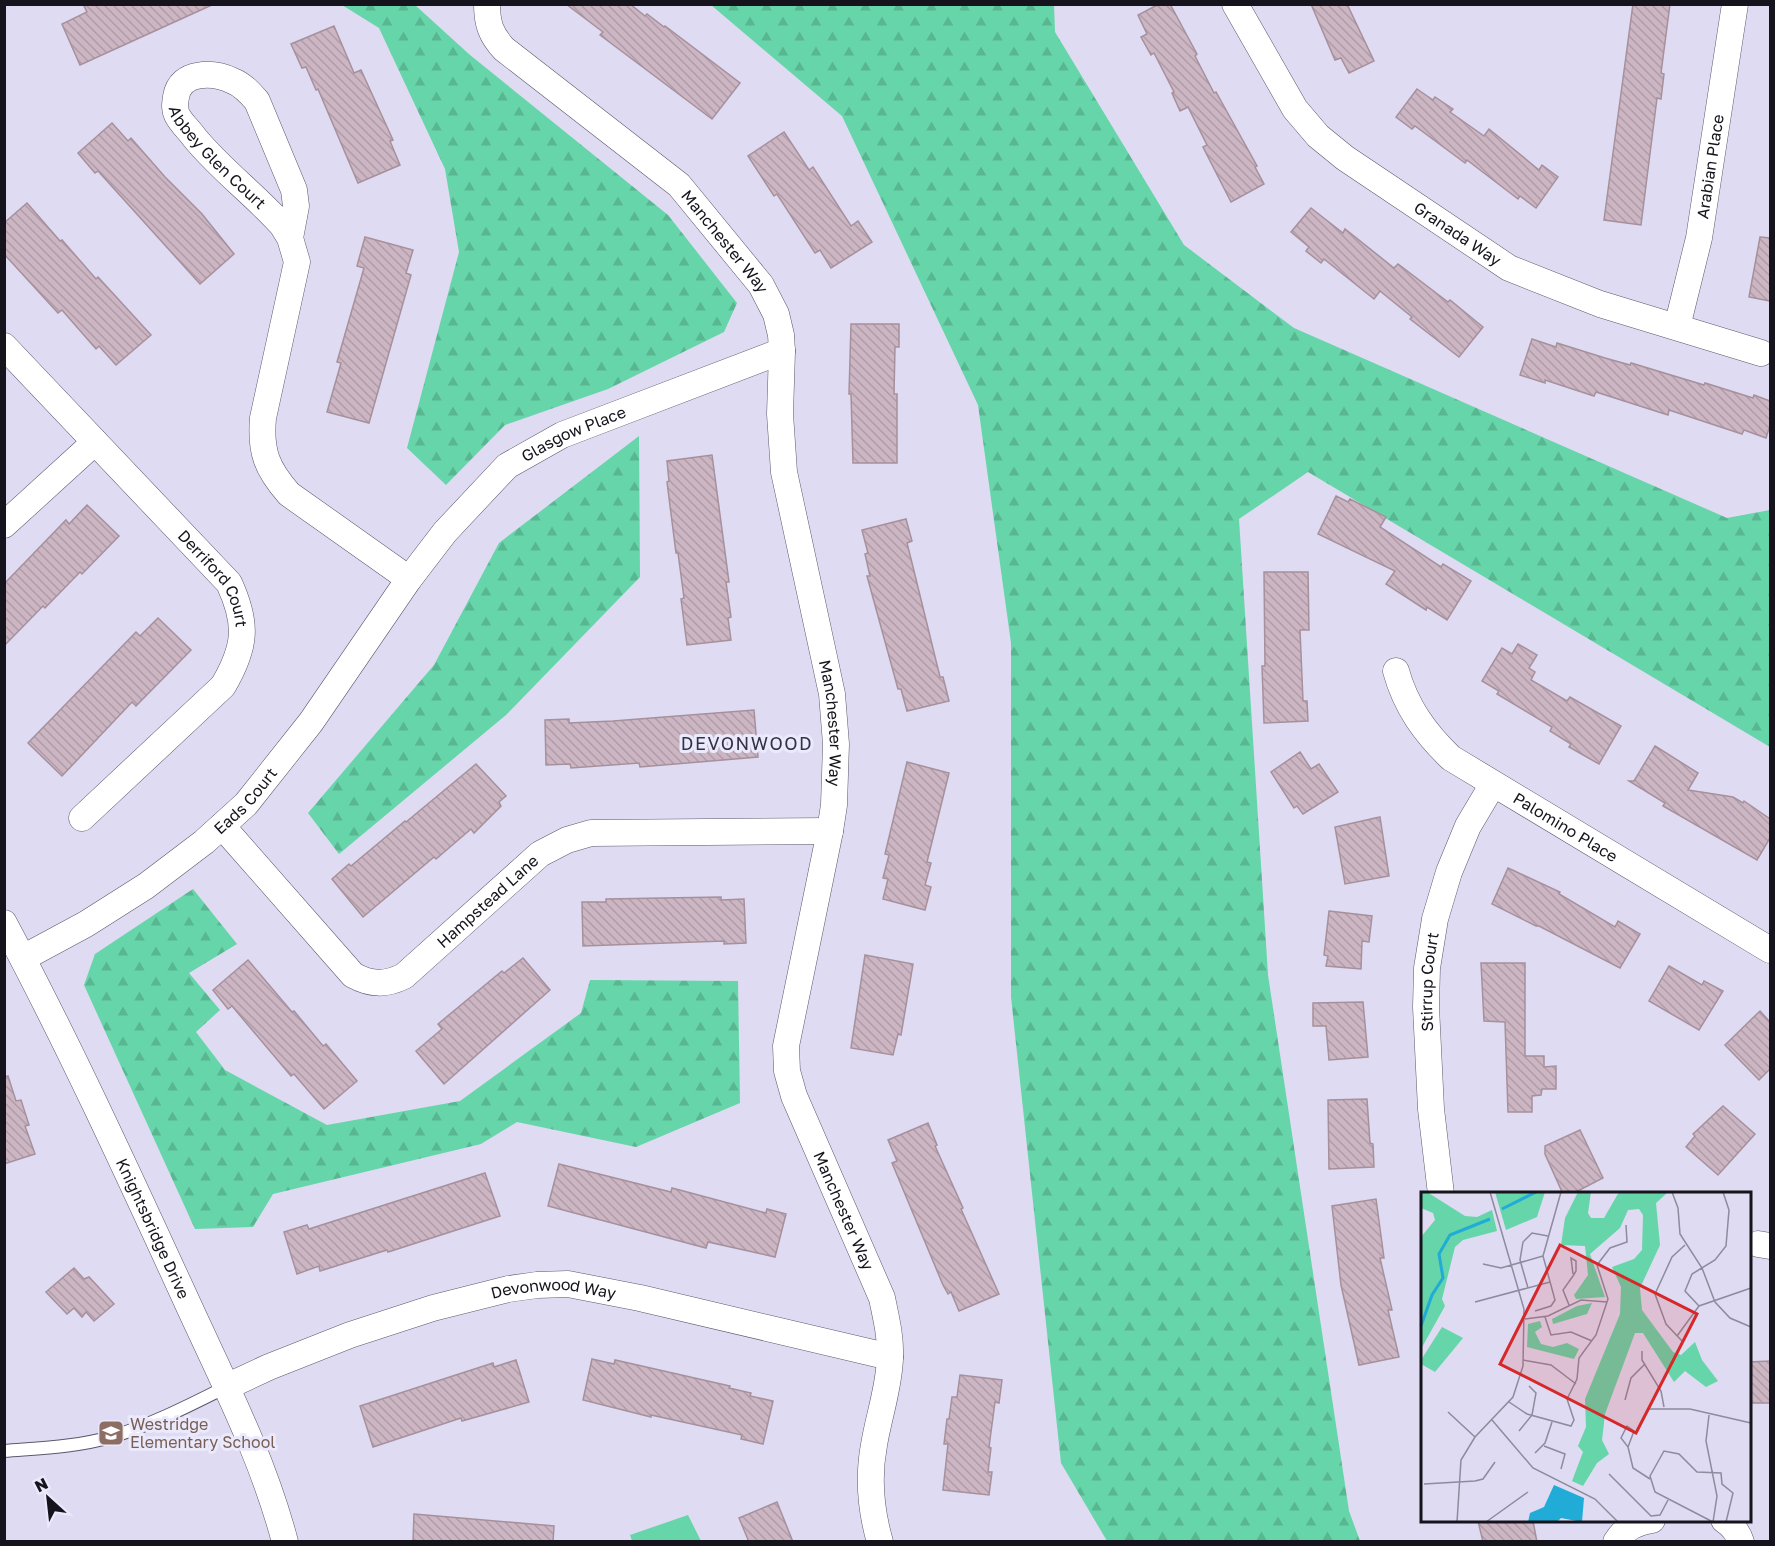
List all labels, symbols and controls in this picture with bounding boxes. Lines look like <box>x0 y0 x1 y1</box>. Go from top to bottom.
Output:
street label: Abbey Glen Court <box>165 104 270 213</box>
street label: Arabian Place <box>1692 113 1728 220</box>
street label: Manchester Way <box>677 186 773 296</box>
street label: Granada Way <box>1410 197 1505 270</box>
street label: Glasgow Place <box>518 402 629 466</box>
street label: Derriford Court <box>174 526 252 628</box>
street label: Manchester Way <box>815 658 846 787</box>
district label: DEVONWOOD <box>681 732 813 754</box>
street label: Eads Court <box>210 763 281 838</box>
street label: Palomino Place <box>1510 788 1622 866</box>
street label: Hampstead Lane <box>432 850 542 952</box>
street label: Stirrup Court <box>1416 931 1443 1032</box>
street label: Manchester Way <box>809 1148 879 1273</box>
street label: Knightsbridge Drive <box>112 1155 194 1302</box>
inset map <box>1421 1192 1751 1522</box>
street label: Devonwood Way <box>489 1274 618 1303</box>
place label: Westridge Elementary School <box>130 1414 275 1452</box>
school or university icon: Westridge Elementary School <box>96 1418 126 1448</box>
north arrow <box>18 1468 78 1528</box>
text: N <box>31 1473 51 1496</box>

